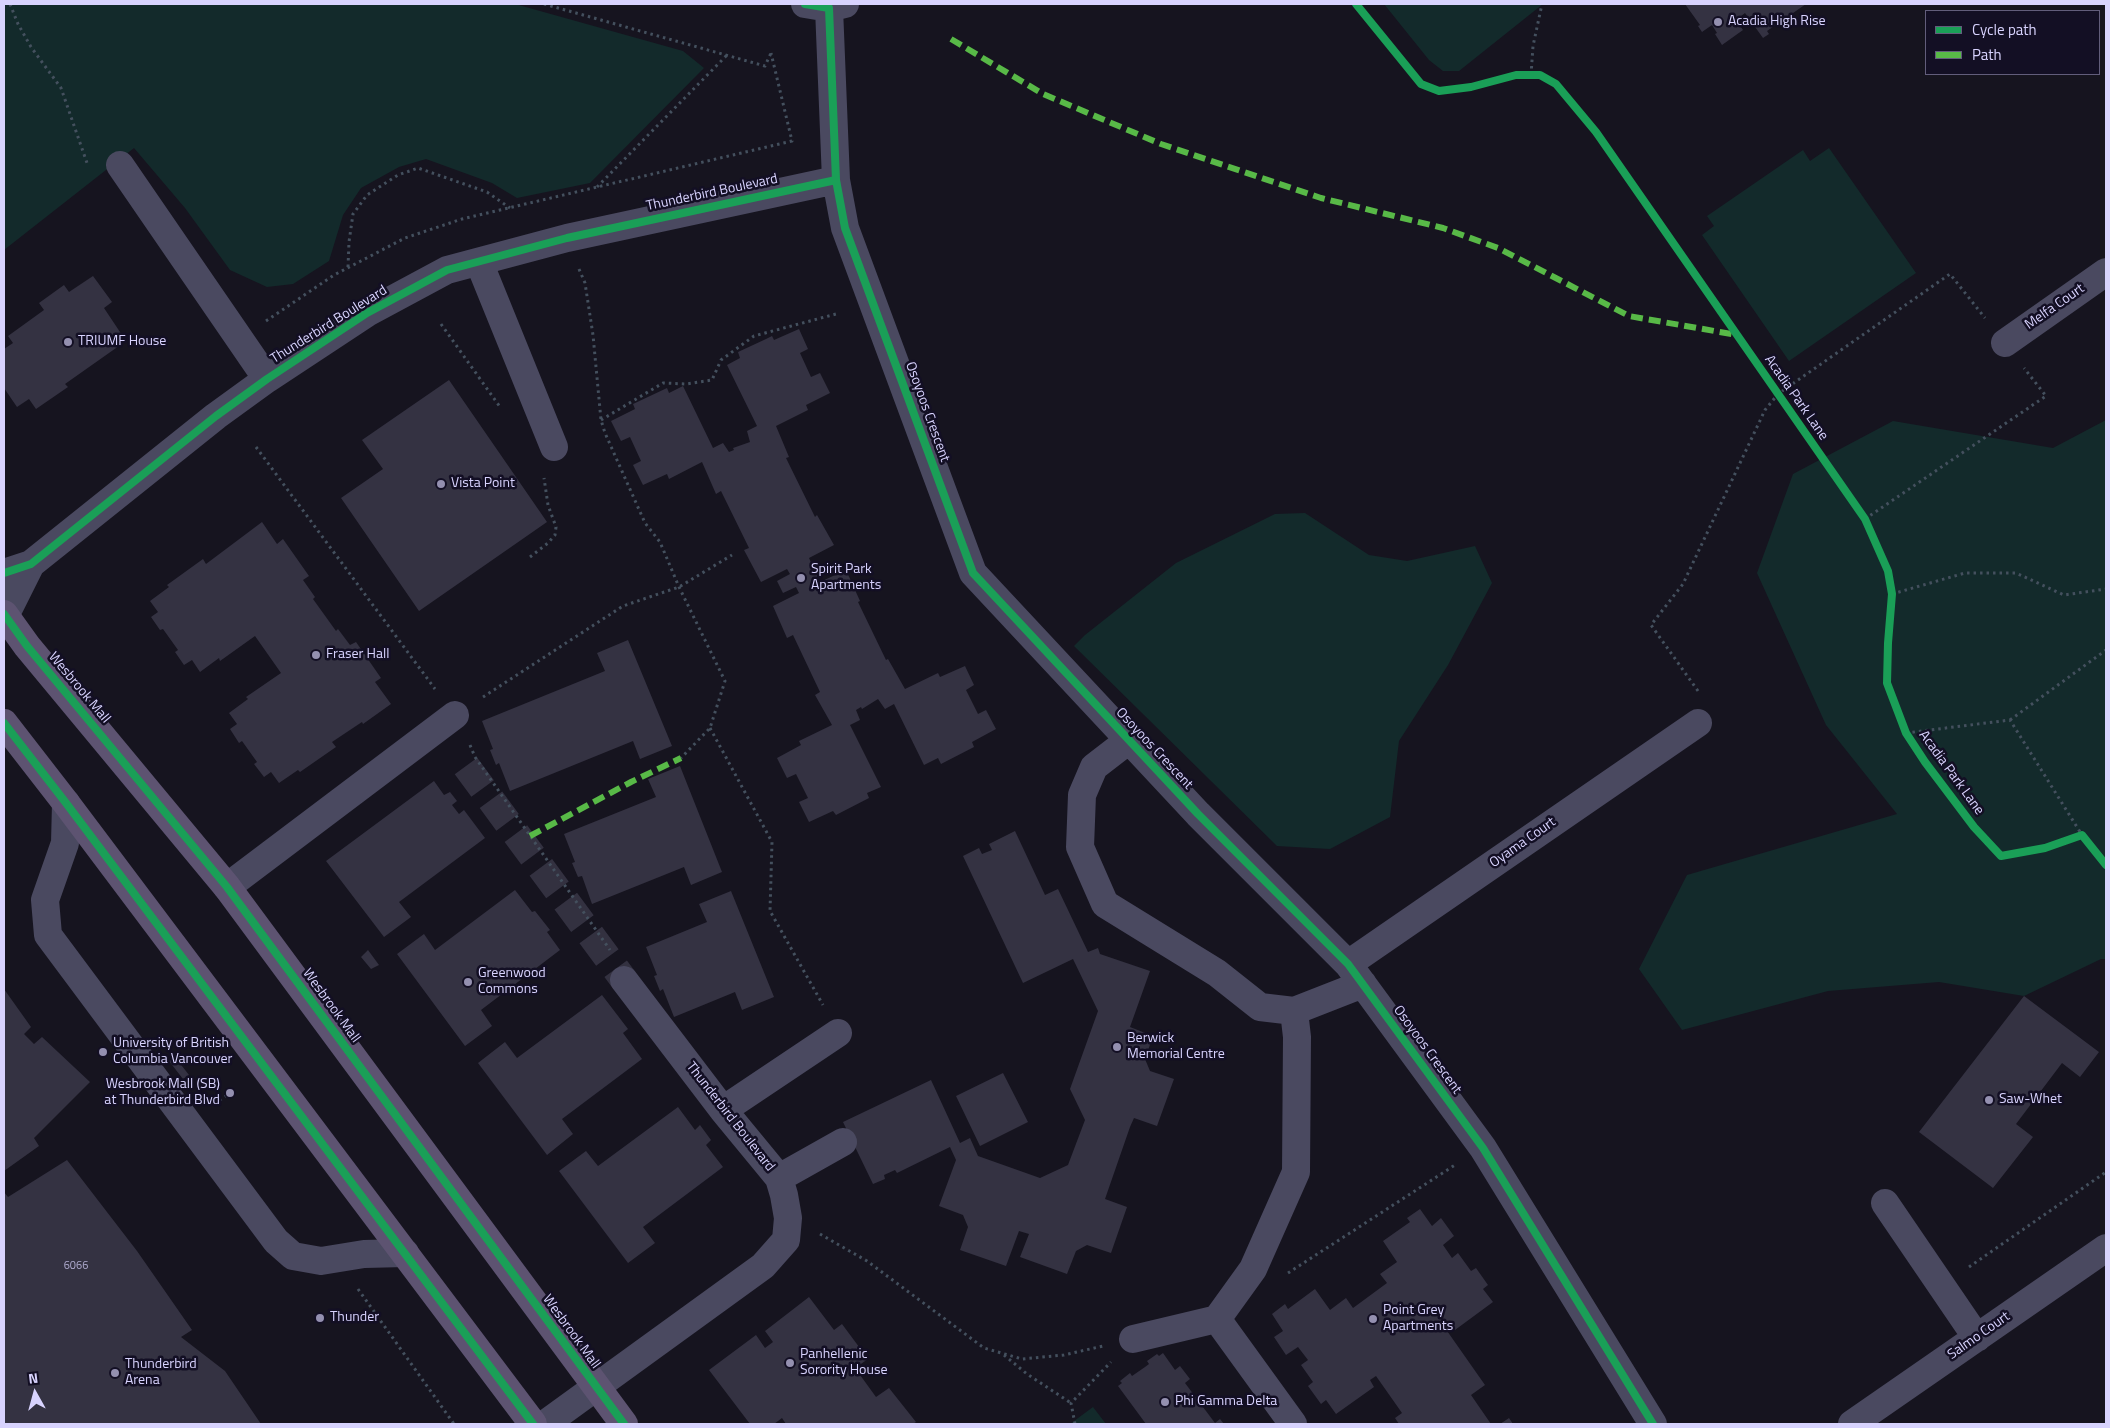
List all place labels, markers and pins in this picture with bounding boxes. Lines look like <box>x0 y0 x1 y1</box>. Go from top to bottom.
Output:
place label: Acadia High Rise <box>1728 14 1826 30</box>
marker: Acadia High Rise <box>1712 16 1724 28</box>
place label: TRIUMF House <box>78 334 166 350</box>
marker: TRIUMF House <box>62 336 74 348</box>
place label: Vista Point <box>451 476 515 492</box>
marker: Vista Point <box>435 478 447 490</box>
place label: Spirit Park Apartments <box>811 562 881 594</box>
marker: Spirit Park Apartments <box>795 572 807 584</box>
place label: Fraser Hall <box>326 647 389 663</box>
marker: Fraser Hall <box>310 649 322 661</box>
place label: Greenwood Commons <box>478 966 546 999</box>
marker: Greenwood Commons <box>462 976 474 988</box>
place label: Berwick Memorial Centre <box>1127 1031 1225 1064</box>
place label: University of British Columbia Vancouver <box>113 1036 232 1068</box>
marker: Berwick Memorial Centre <box>1111 1041 1123 1053</box>
marker: University of British Columbia Vancouver <box>97 1046 109 1058</box>
place label: Wesbrook Mall (SB) at Thunderbird Blvd <box>104 1077 220 1110</box>
marker: Wesbrook Mall (SB) at Thunderbird Blvd <box>224 1087 236 1099</box>
place label: Saw-Whet <box>1999 1092 2062 1108</box>
marker: Saw-Whet <box>1983 1094 1995 1106</box>
place label: Point Grey Apartments <box>1383 1303 1453 1335</box>
place label: Thunder <box>330 1310 379 1326</box>
marker: Thunder <box>314 1312 326 1324</box>
marker: Point Grey Apartments <box>1367 1313 1379 1325</box>
place label: Panhellenic Sorority House <box>800 1347 888 1380</box>
place label: Thunderbird Arena <box>125 1357 197 1390</box>
marker: Panhellenic Sorority House <box>784 1357 796 1369</box>
marker: Thunderbird Arena <box>109 1367 121 1379</box>
place label: Phi Gamma Delta <box>1175 1394 1277 1410</box>
marker: Phi Gamma Delta <box>1159 1396 1171 1408</box>

